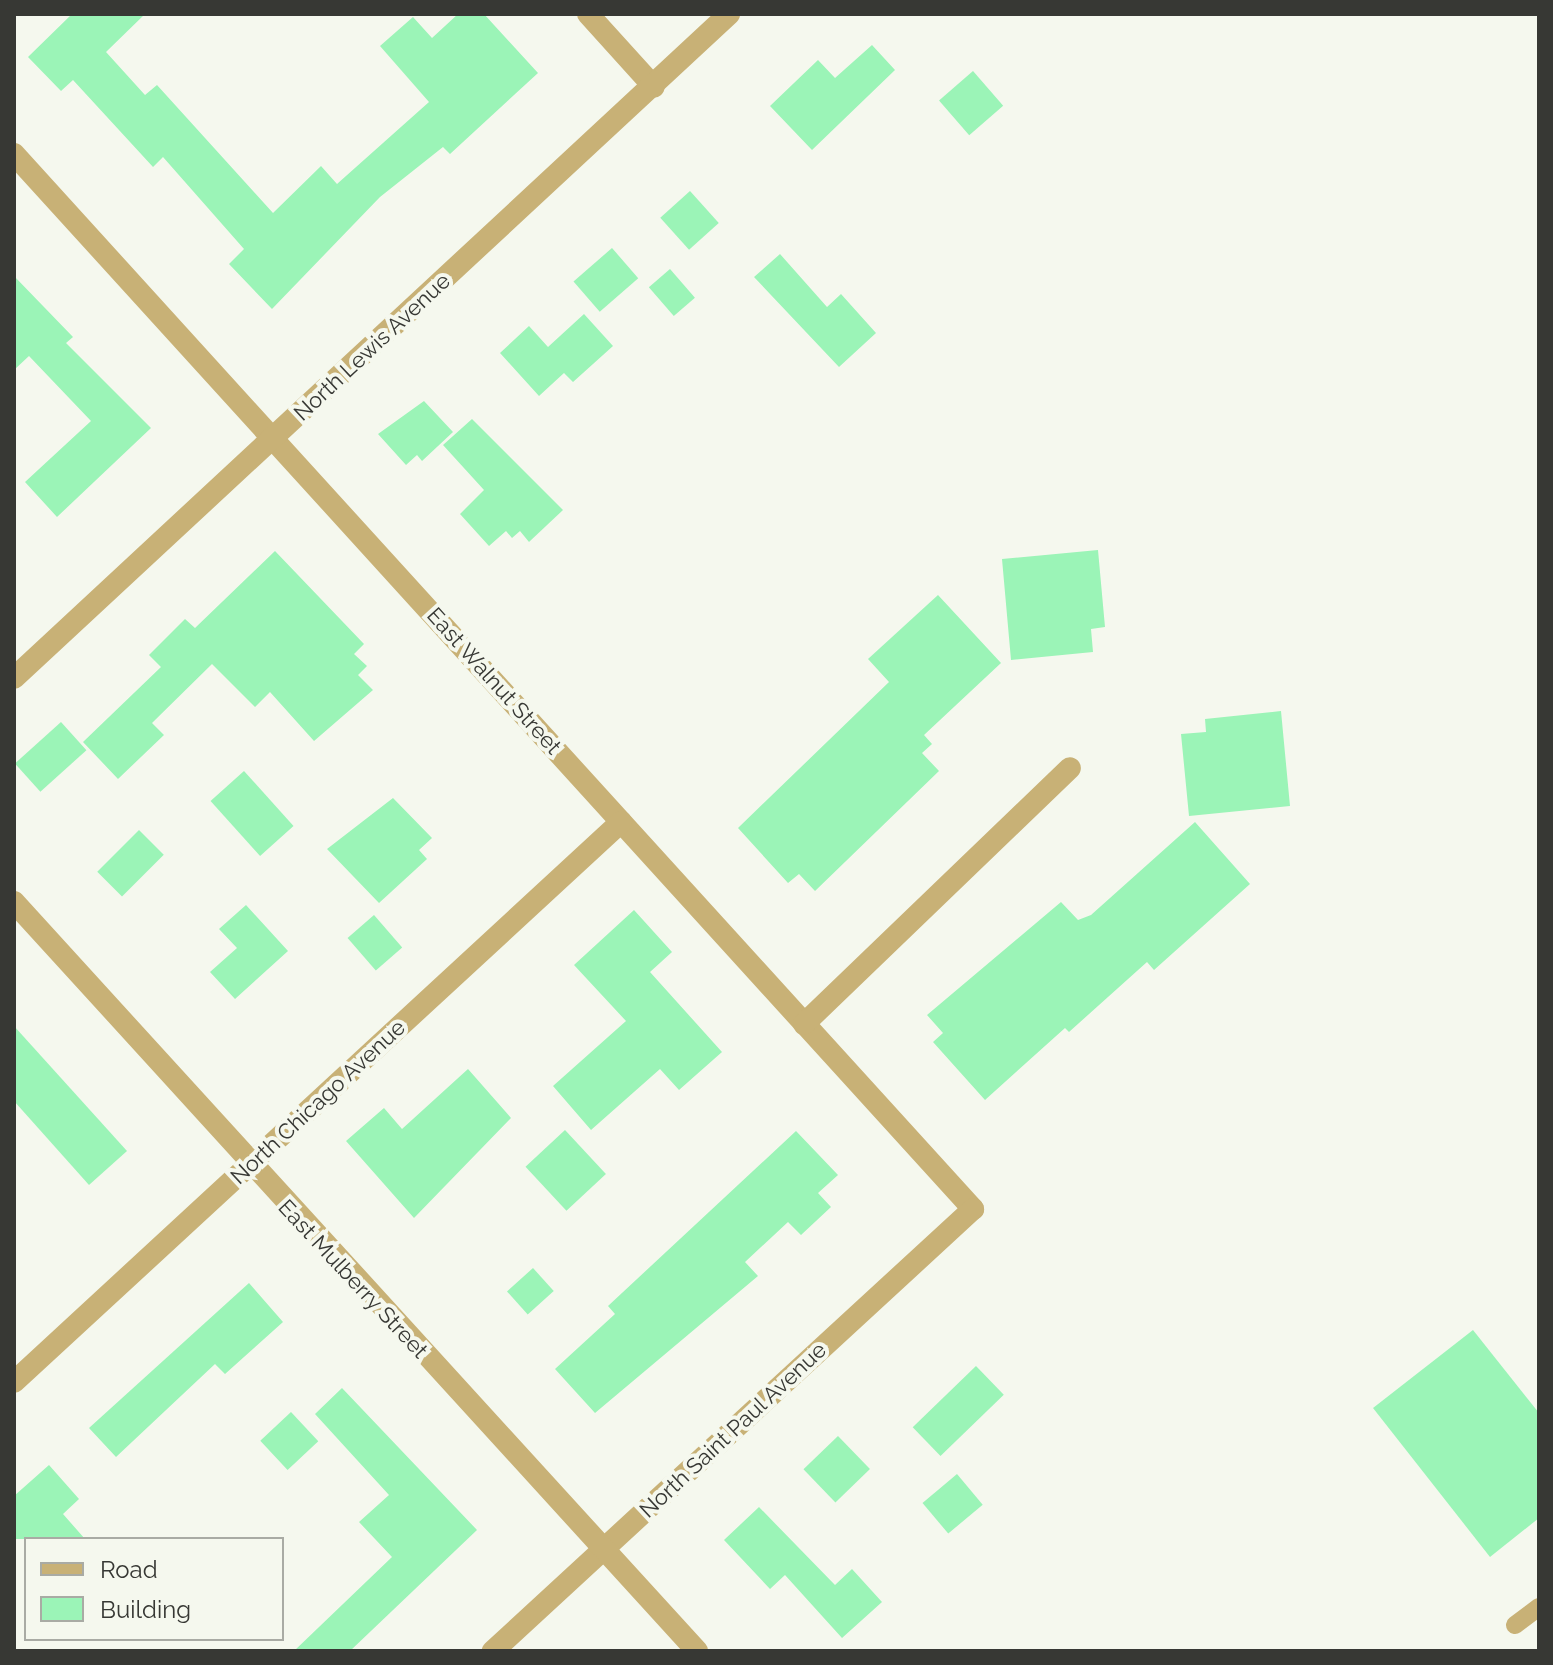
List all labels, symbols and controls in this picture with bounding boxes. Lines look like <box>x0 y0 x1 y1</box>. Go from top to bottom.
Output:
street label: North Lewis Avenue <box>288 268 456 426</box>
street label: East Walnut Street <box>421 602 567 760</box>
street label: North Chicago Avenue <box>225 1014 411 1190</box>
street label: East Mulberry Street <box>273 1194 433 1364</box>
street label: North Saint Paul Avenue <box>634 1336 832 1524</box>
legend <box>24 1537 284 1641</box>
text: Road <box>100 1555 158 1584</box>
text: Building <box>100 1595 191 1624</box>

